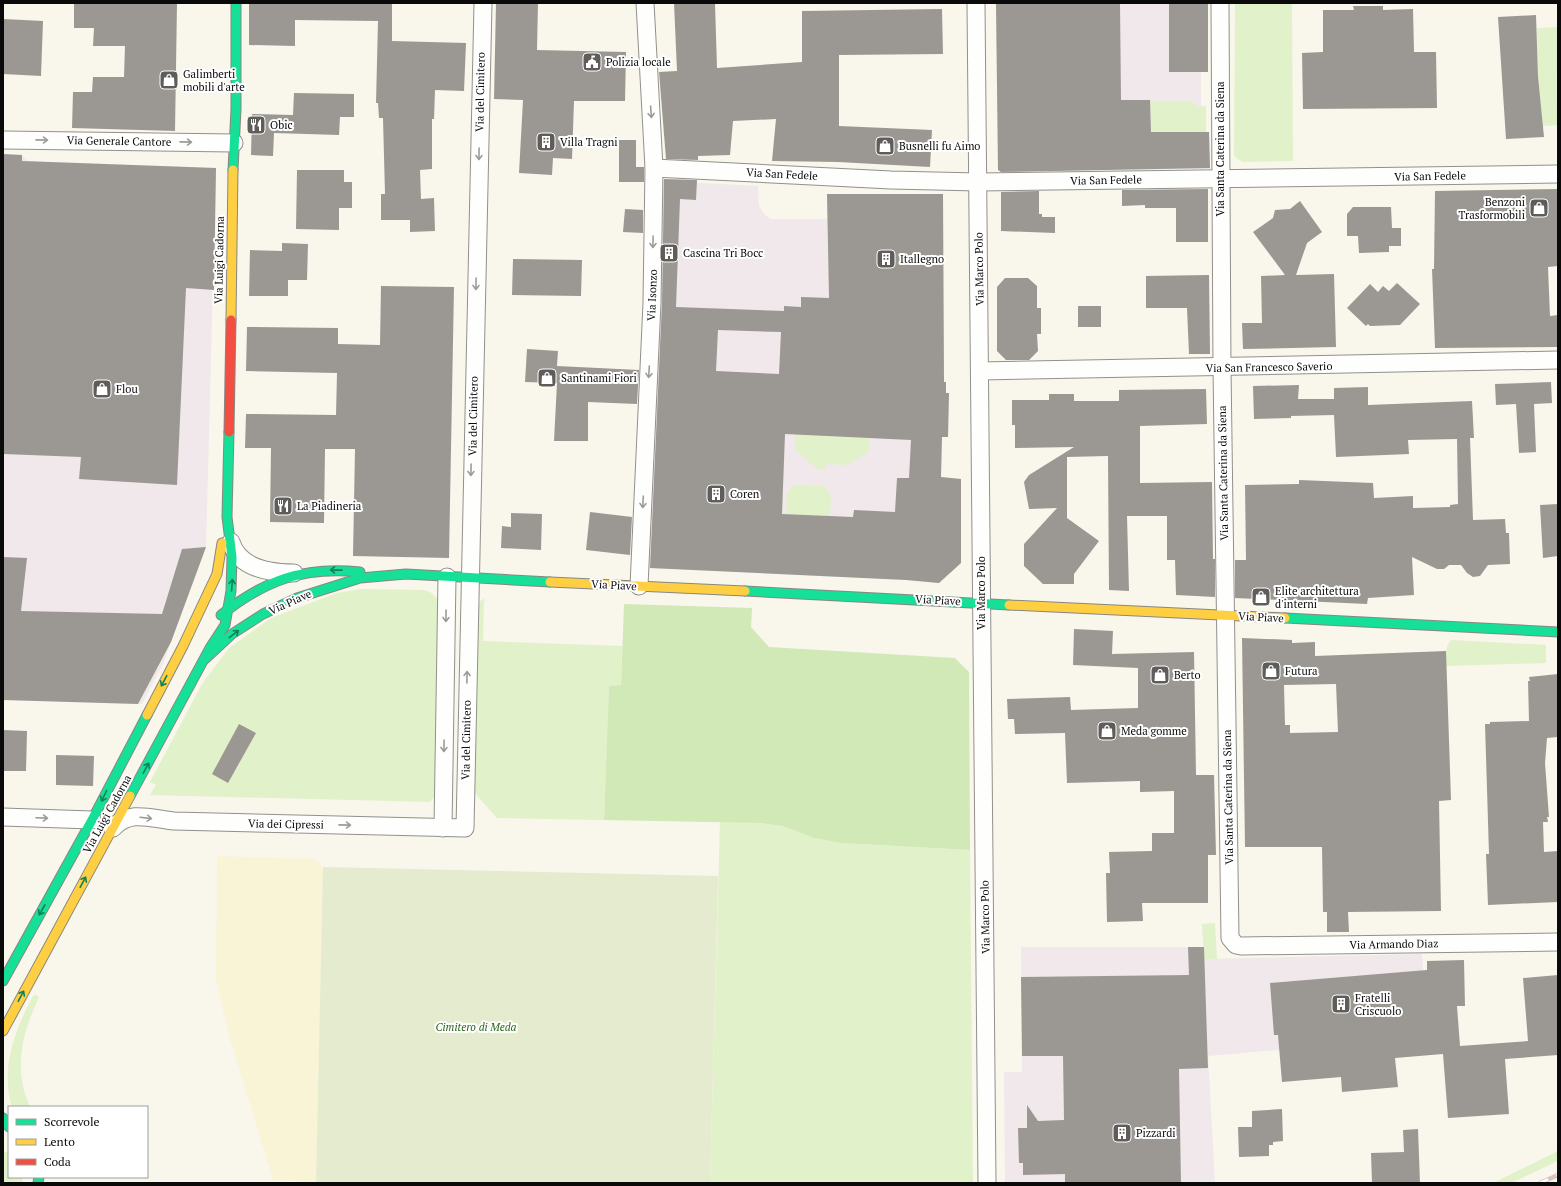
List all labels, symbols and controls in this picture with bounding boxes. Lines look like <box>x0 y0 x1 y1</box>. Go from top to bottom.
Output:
public building icon: Polizia locale <box>581 51 603 73</box>
street label: Via del Cimitero <box>472 52 488 132</box>
place label: Polizia locale <box>606 55 671 69</box>
place label: Galimberti mobili d'arte <box>183 67 245 94</box>
shop icon: Galimberti mobili d'arte <box>158 69 180 91</box>
street label: Via Santa Caterina da Siena <box>1213 81 1227 217</box>
one-way arrow <box>647 105 654 118</box>
restaurant icon: Obic <box>245 114 267 136</box>
place label: Obic <box>270 118 293 132</box>
building icon: Villa Tragni <box>535 131 557 153</box>
street label: Via Generale Cantore <box>67 133 172 149</box>
place label: Villa Tragni <box>560 135 618 149</box>
shop icon: Busnelli fu Aimo <box>874 135 896 157</box>
one-way arrow <box>35 136 48 144</box>
one-way arrow <box>179 138 192 146</box>
place label: Busnelli fu Aimo <box>899 139 980 153</box>
one-way arrow <box>475 147 483 160</box>
street label: Via San Fedele <box>746 165 819 183</box>
street label: Via San Fedele <box>1394 168 1466 184</box>
street label: Via San Fedele <box>1070 172 1142 188</box>
place label: Benzoni Trasformobili <box>1459 195 1525 222</box>
shop icon: Benzoni Trasformobili <box>1528 197 1550 219</box>
street label: Via Luigi Cadorna <box>211 216 227 304</box>
street label: Via Marco Polo <box>971 232 987 306</box>
one-way arrow <box>649 235 657 248</box>
building icon: Cascina Tri Bocc <box>658 242 680 264</box>
place label: Cascina Tri Bocc <box>683 246 763 260</box>
building icon: Itallegno <box>875 248 897 270</box>
place label: Itallegno <box>900 252 944 266</box>
street label: Via Isonzo <box>644 269 660 321</box>
one-way arrow <box>472 277 480 290</box>
street label: Via San Francesco Saverio <box>1205 359 1333 375</box>
one-way arrow <box>645 365 652 378</box>
shop icon: Santinami Fiori <box>536 367 558 389</box>
place label: Santinami Fiori <box>561 371 637 385</box>
street label: Via del Cimitero <box>465 376 481 456</box>
shop icon: Flou <box>91 378 113 400</box>
place label: Flou <box>116 382 138 396</box>
street label: Via Santa Caterina da Siena <box>1215 405 1231 541</box>
one-way arrow <box>467 463 475 476</box>
building icon: Coren <box>705 483 727 505</box>
place label: Coren <box>730 487 760 501</box>
restaurant icon: La Piadineria <box>272 495 294 517</box>
one-way arrow <box>639 495 646 508</box>
place label: La Piadineria <box>297 499 362 513</box>
street label: Via Marco Polo <box>974 556 988 630</box>
one-way arrow <box>330 566 343 574</box>
street label: Via Piave <box>591 577 637 593</box>
one-way arrow <box>228 579 235 592</box>
place label: Elite architettura d'interni <box>1275 584 1359 611</box>
street label: Via Piave <box>266 586 314 618</box>
shop icon: Elite architettura d'interni <box>1250 586 1272 608</box>
street label: Via Piave <box>915 592 961 608</box>
one-way arrow <box>442 609 450 622</box>
street label: Via Piave <box>1238 609 1284 625</box>
one-way arrow <box>229 629 240 638</box>
shop icon: Futura <box>1260 660 1282 682</box>
shop icon: Berto <box>1149 664 1171 686</box>
place label: Futura <box>1285 664 1318 678</box>
place label: Berto <box>1174 668 1201 682</box>
one-way arrow <box>463 671 471 684</box>
one-way arrow <box>160 675 168 687</box>
street label: Via del Cimitero <box>458 700 474 780</box>
shop icon: Meda gomme <box>1096 720 1118 742</box>
place label: Meda gomme <box>1121 724 1187 738</box>
street label: Via Santa Caterina da Siena <box>1220 729 1236 865</box>
one-way arrow <box>440 739 448 752</box>
one-way arrow <box>142 762 150 774</box>
street label: Via Luigi Cadorna <box>80 772 135 856</box>
one-way arrow <box>100 790 107 802</box>
one-way arrow <box>35 814 48 822</box>
one-way arrow <box>139 814 152 822</box>
street label: Via dei Cipressi <box>248 816 324 832</box>
one-way arrow <box>338 821 351 829</box>
one-way arrow <box>80 876 88 888</box>
street label: Via Marco Polo <box>977 880 993 954</box>
one-way arrow <box>38 904 45 916</box>
street label: Via Armando Diaz <box>1349 936 1439 952</box>
one-way arrow <box>18 990 26 1002</box>
place label: Fratelli Criscuolo <box>1355 991 1401 1018</box>
building icon: Fratelli Criscuolo <box>1330 993 1352 1015</box>
park label: Cimitero di Meda <box>436 1020 517 1034</box>
legend <box>8 1106 148 1178</box>
text: Scorrevole <box>44 1114 100 1129</box>
building icon: Pizzardi <box>1111 1122 1133 1144</box>
place label: Pizzardi <box>1136 1126 1176 1140</box>
text: Lento <box>44 1134 75 1149</box>
text: Coda <box>44 1154 71 1169</box>

